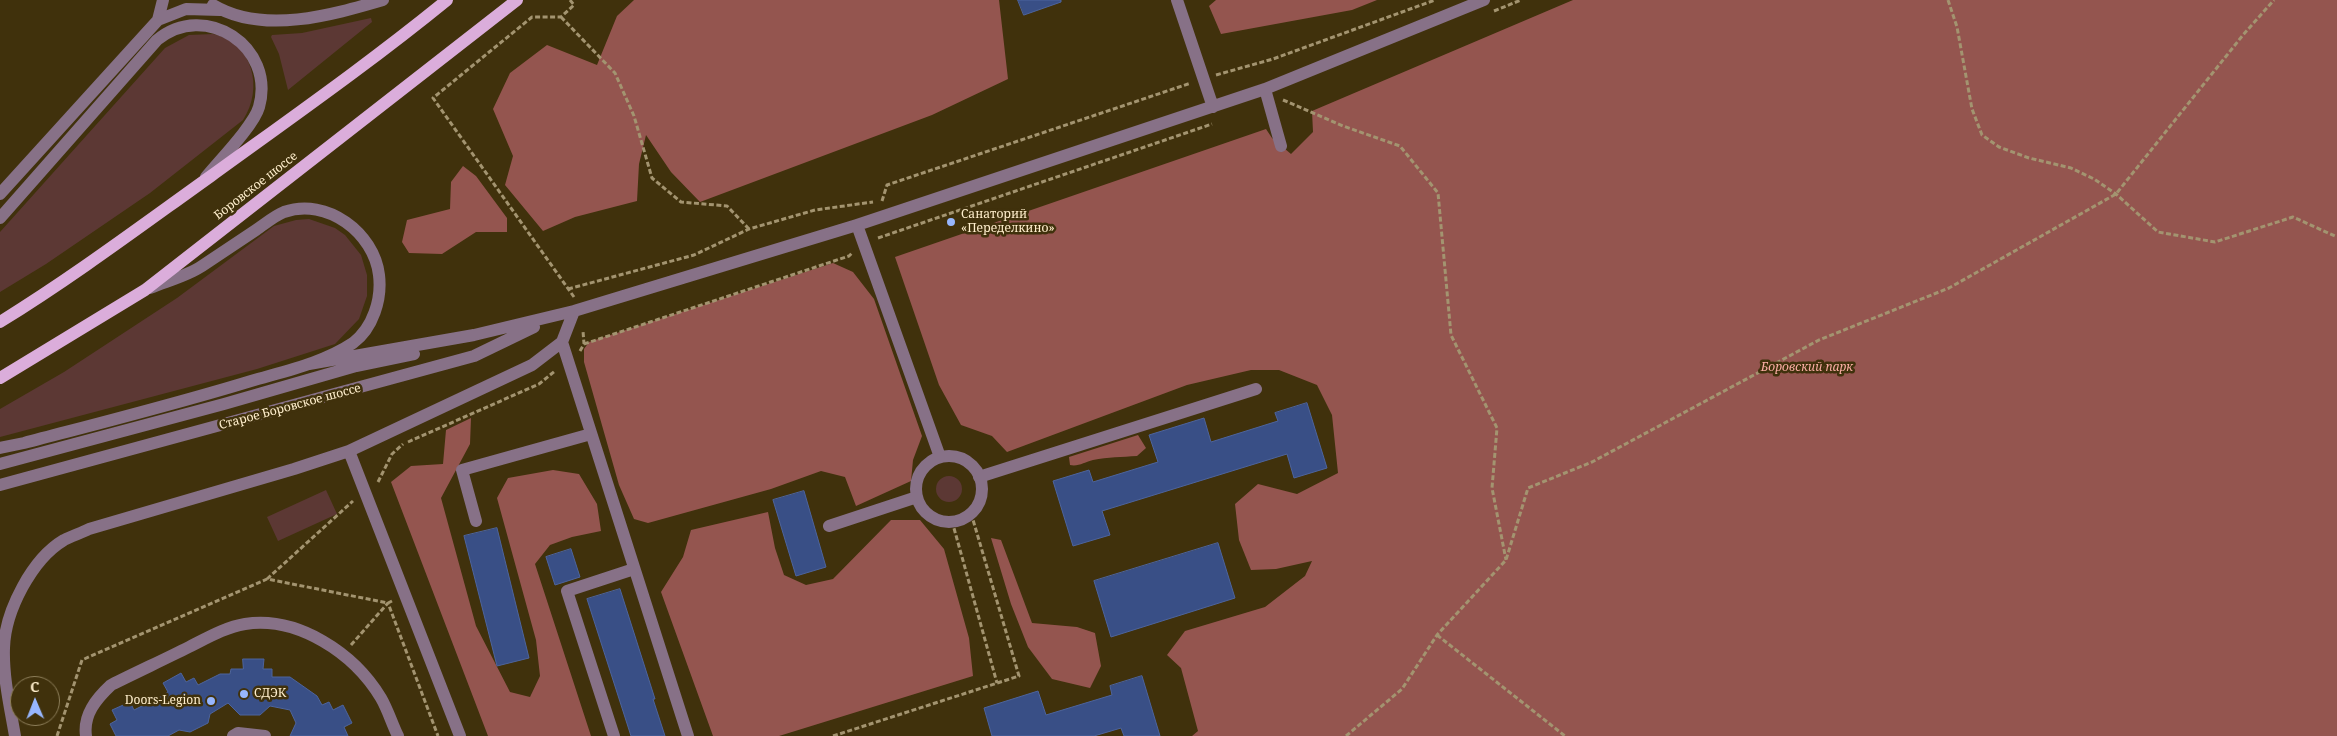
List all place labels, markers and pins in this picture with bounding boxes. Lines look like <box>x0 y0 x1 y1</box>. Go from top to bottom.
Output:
place label: Санаторий «Переделкино» <box>961 208 1055 236</box>
marker: Санаторий «Переделкино» <box>945 216 957 228</box>
place label: СДЭК <box>254 687 286 701</box>
marker: СДЭК <box>238 688 250 700</box>
place label: Doors-Legion <box>125 694 201 708</box>
marker: Doors-Legion <box>205 695 217 707</box>

